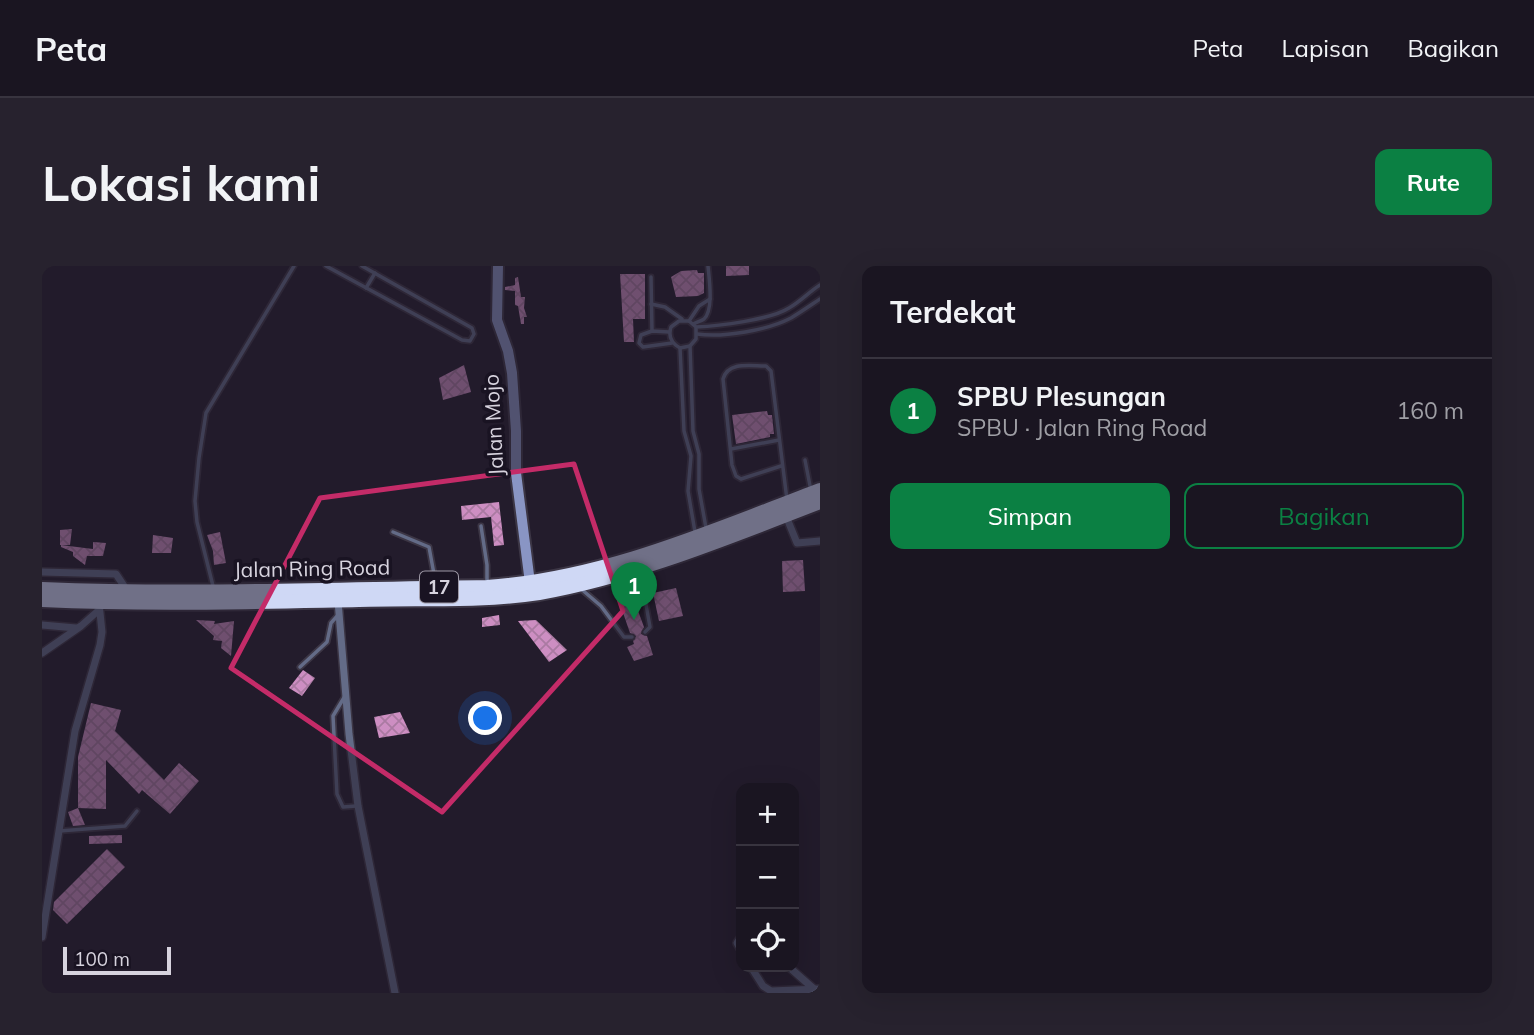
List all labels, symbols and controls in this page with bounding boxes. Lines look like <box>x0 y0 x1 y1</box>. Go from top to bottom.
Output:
text: Peta <box>35 28 107 69</box>
text: Peta <box>1192 33 1243 63</box>
text: Lapisan <box>1281 33 1369 63</box>
text: Bagikan <box>1407 33 1499 63</box>
button: Rute <box>1375 149 1492 215</box>
text: Lokasi kami <box>42 152 320 213</box>
text: Terdekat <box>890 293 1016 331</box>
street label: Jalan Mojo <box>477 373 509 477</box>
text: SPBU Plesungan <box>957 380 1166 413</box>
text: 1 <box>906 396 920 425</box>
text: 160 m <box>1396 396 1464 425</box>
text: SPBU · Jalan Ring Road <box>957 413 1207 442</box>
button: Simpan <box>890 483 1170 549</box>
button: Bagikan <box>1184 483 1464 549</box>
street label: Jalan Ring Road <box>234 554 390 582</box>
pin: 1 <box>611 562 657 620</box>
road number: 17 <box>420 572 458 602</box>
your location <box>468 701 502 735</box>
map controls <box>736 783 799 972</box>
button: + <box>736 783 799 846</box>
button: − <box>736 846 799 909</box>
button: locate <box>736 909 799 972</box>
scale bar <box>63 944 172 976</box>
text: 100 m <box>74 947 130 971</box>

